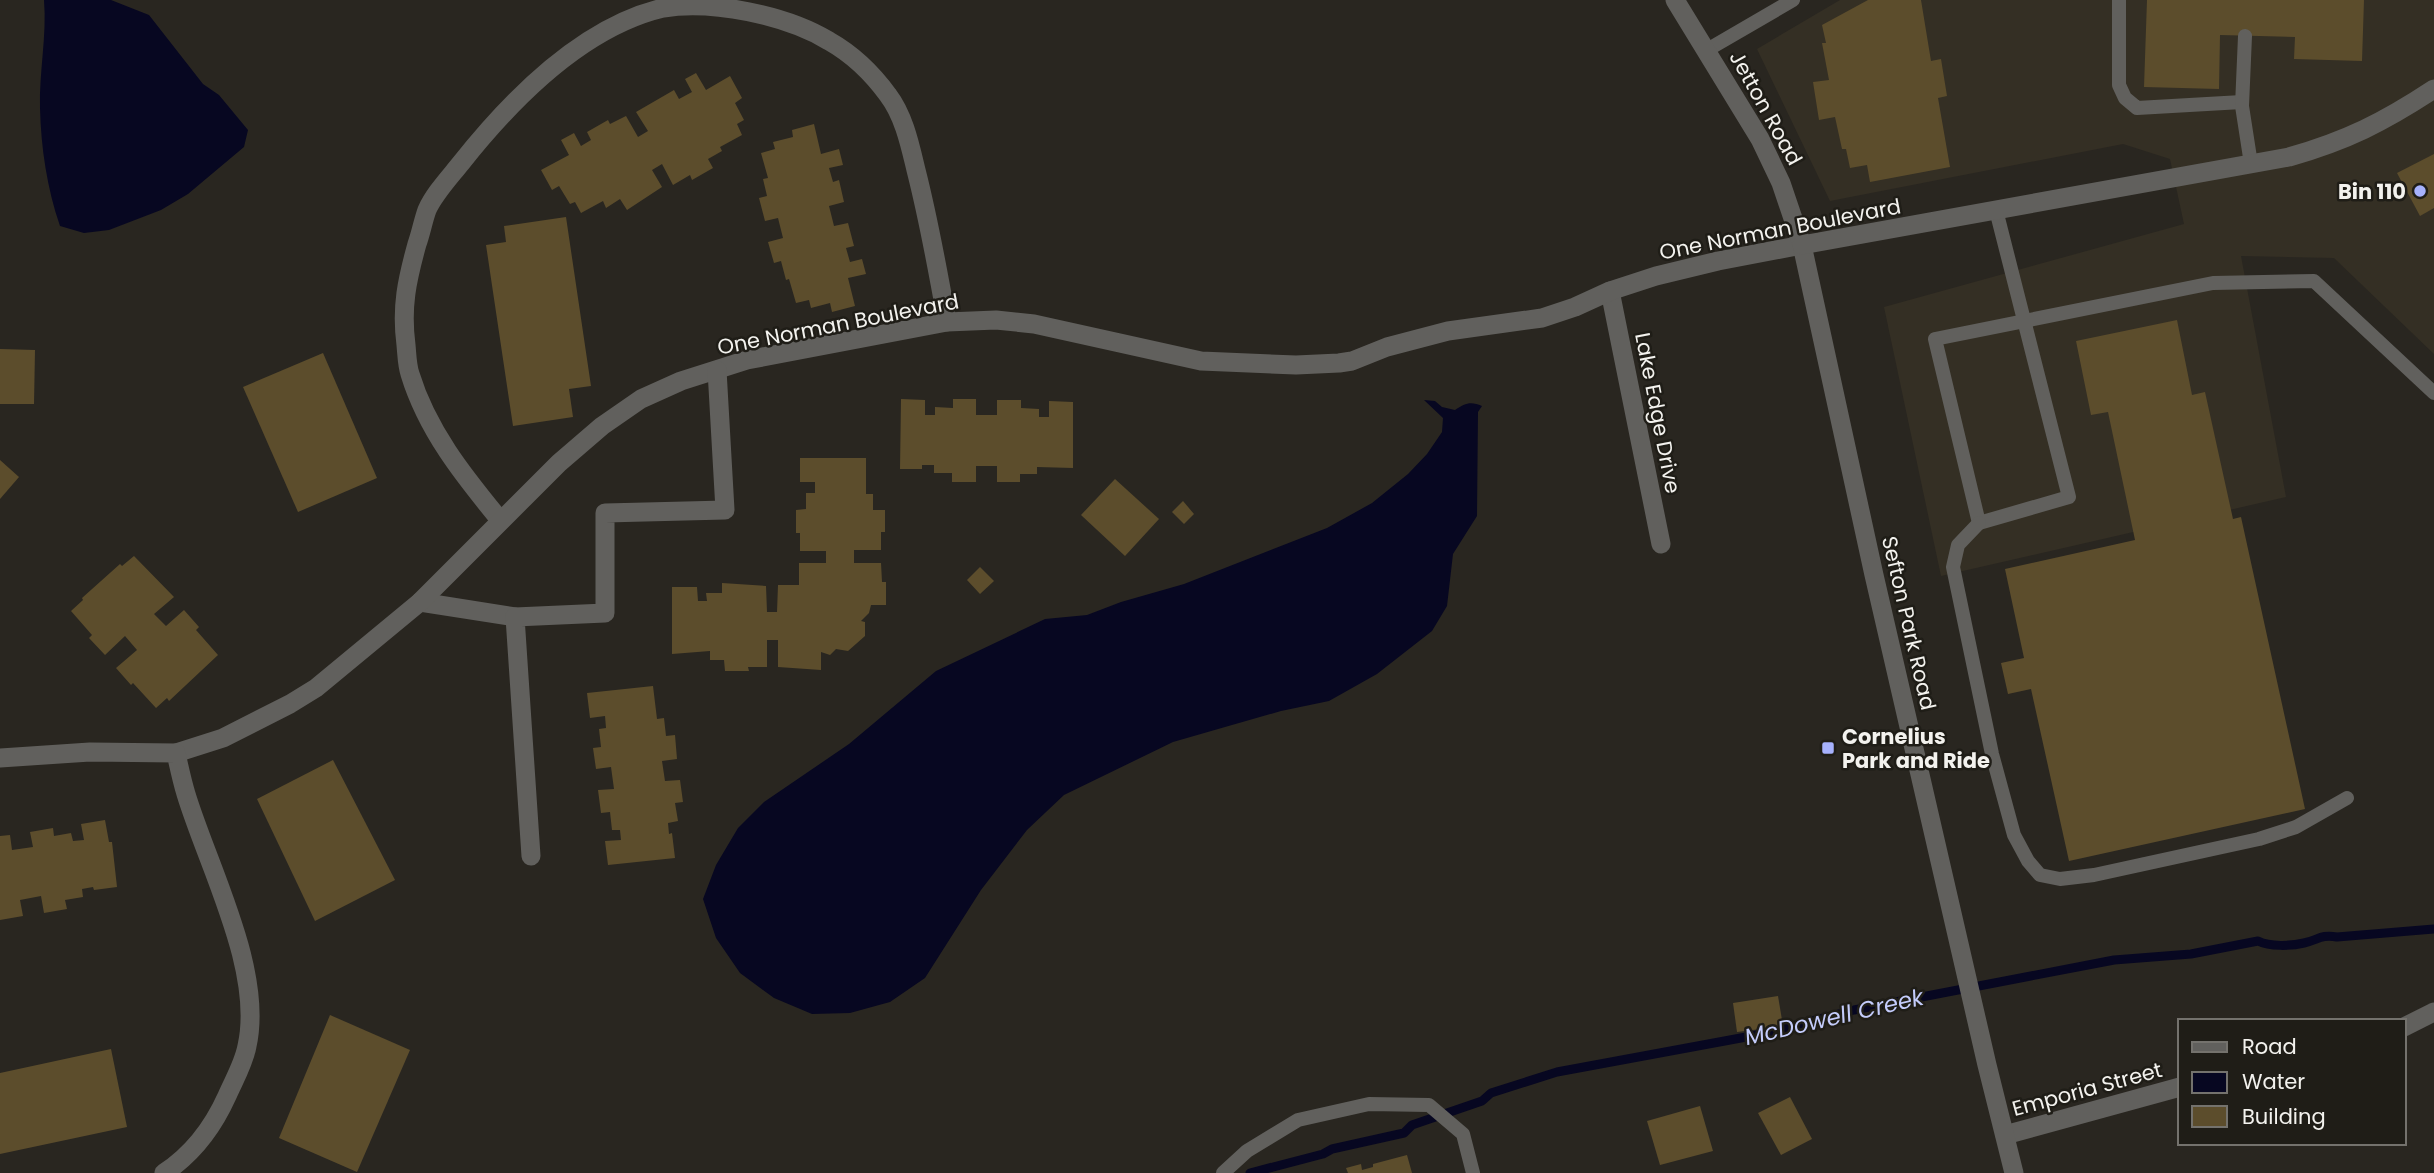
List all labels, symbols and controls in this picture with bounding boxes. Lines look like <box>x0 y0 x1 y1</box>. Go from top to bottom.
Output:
street label: Jetton Road <box>1723 46 1809 170</box>
place label: Bin 110 <box>2338 177 2406 206</box>
marker: Bin 110 <box>2412 183 2428 199</box>
street label: One Norman Boulevard <box>1657 191 1903 267</box>
street label: One Norman Boulevard <box>715 286 961 362</box>
street label: Lake Edge Drive <box>1628 330 1688 496</box>
street label: Sefton Park Road <box>1875 533 1943 713</box>
place label: Cornelius Park and Ride <box>1842 722 1990 775</box>
marker: Cornelius Park and Ride <box>1820 740 1836 756</box>
water label: McDowell Creek <box>1741 981 1928 1053</box>
legend <box>2178 1019 2406 1145</box>
text: Road <box>2242 1032 2297 1061</box>
street label: Emporia Street <box>2009 1055 2165 1123</box>
text: Water <box>2242 1067 2305 1096</box>
text: Building <box>2242 1102 2326 1131</box>

